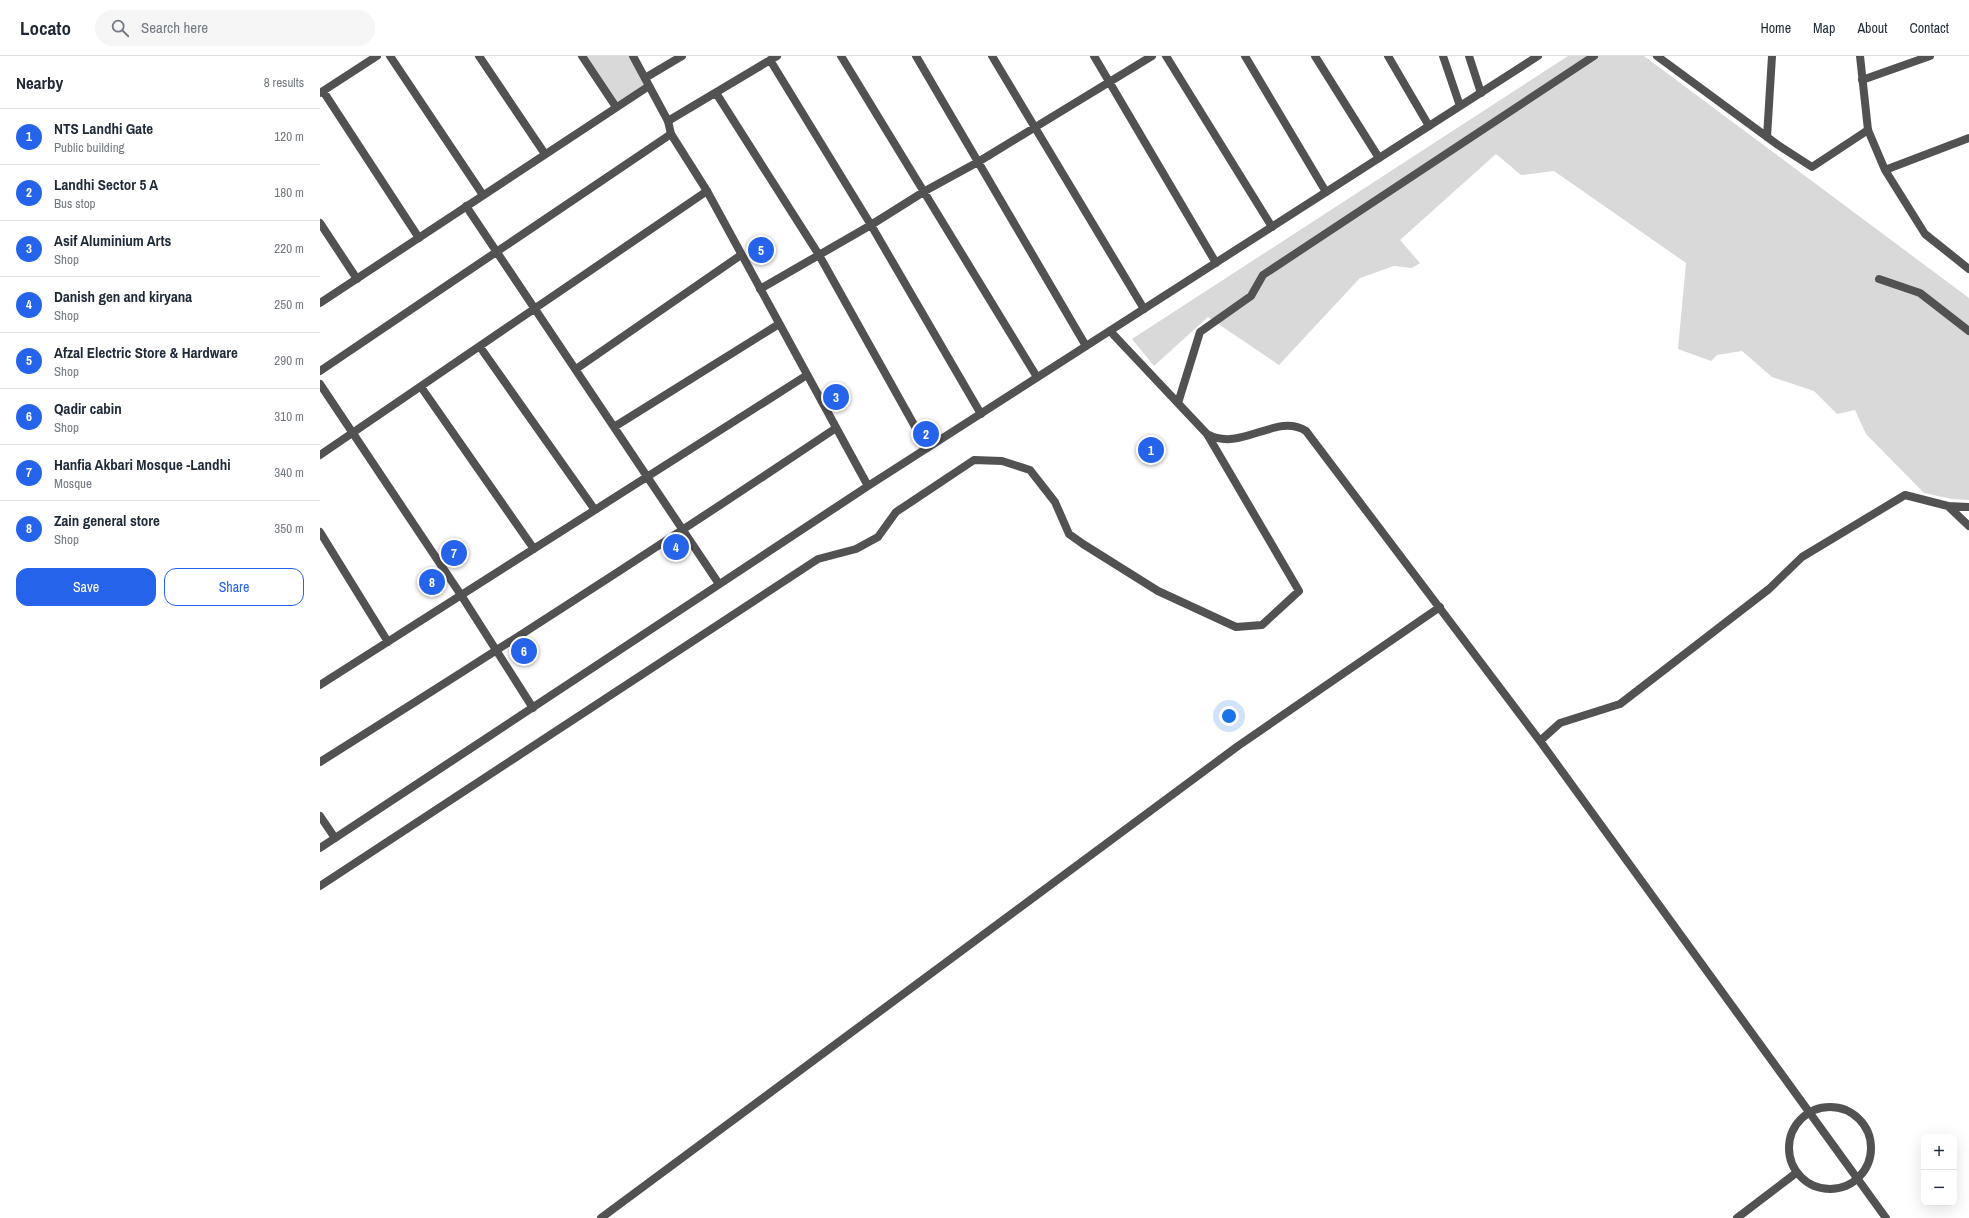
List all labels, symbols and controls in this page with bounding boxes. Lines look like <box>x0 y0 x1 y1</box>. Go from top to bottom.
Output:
search box <box>95 10 375 46</box>
text: Locato <box>20 15 71 41</box>
icon: search <box>109 17 131 39</box>
text: Search here <box>141 17 208 38</box>
text: Home <box>1760 19 1791 37</box>
text: Map <box>1813 19 1835 37</box>
text: About <box>1857 19 1887 37</box>
text: Contact <box>1909 19 1949 37</box>
text: Nearby <box>16 71 63 94</box>
text: 8 results <box>264 74 304 91</box>
text: NTS Landhi Gate <box>54 118 153 139</box>
text: 1 <box>26 128 32 145</box>
text: 120 m <box>274 128 304 145</box>
text: Public building <box>54 139 125 156</box>
text: Landhi Sector 5 A <box>54 174 158 195</box>
text: 2 <box>26 184 32 201</box>
text: 180 m <box>274 184 304 201</box>
text: Bus stop <box>54 195 95 212</box>
text: Asif Aluminium Arts <box>54 230 171 251</box>
pin: 5 <box>748 235 774 265</box>
text: 3 <box>26 240 32 257</box>
text: 220 m <box>274 240 304 257</box>
text: Shop <box>54 251 79 268</box>
text: Danish gen and kiryana <box>54 286 192 307</box>
text: 4 <box>26 296 32 313</box>
text: 250 m <box>274 296 304 313</box>
text: Shop <box>54 307 79 324</box>
text: Afzal Electric Store & Hardware <box>54 342 238 363</box>
text: 5 <box>26 352 32 369</box>
text: 290 m <box>274 352 304 369</box>
text: Shop <box>54 363 79 380</box>
pin: 3 <box>823 382 849 412</box>
text: Qadir cabin <box>54 398 122 419</box>
text: 6 <box>26 408 32 425</box>
text: 310 m <box>274 408 304 425</box>
text: Shop <box>54 419 79 436</box>
pin: 2 <box>913 419 939 449</box>
pin: 1 <box>1138 435 1164 465</box>
text: Hanfia Akbari Mosque -Landhi <box>54 454 231 475</box>
text: 7 <box>26 464 32 481</box>
text: 340 m <box>274 464 304 481</box>
text: Mosque <box>54 475 92 492</box>
text: Zain general store <box>54 510 160 531</box>
text: 8 <box>26 520 32 537</box>
text: 350 m <box>274 520 304 537</box>
text: Shop <box>54 531 79 548</box>
pin: 4 <box>663 532 689 562</box>
pin: 7 <box>441 538 467 568</box>
pin: 8 <box>419 567 445 597</box>
button: Save <box>16 568 156 606</box>
button: Share <box>164 568 304 606</box>
pin: 6 <box>511 636 537 666</box>
your location <box>1219 706 1239 726</box>
map controls <box>1921 1134 1957 1206</box>
button: + <box>1921 1134 1957 1170</box>
button: − <box>1921 1170 1957 1206</box>

